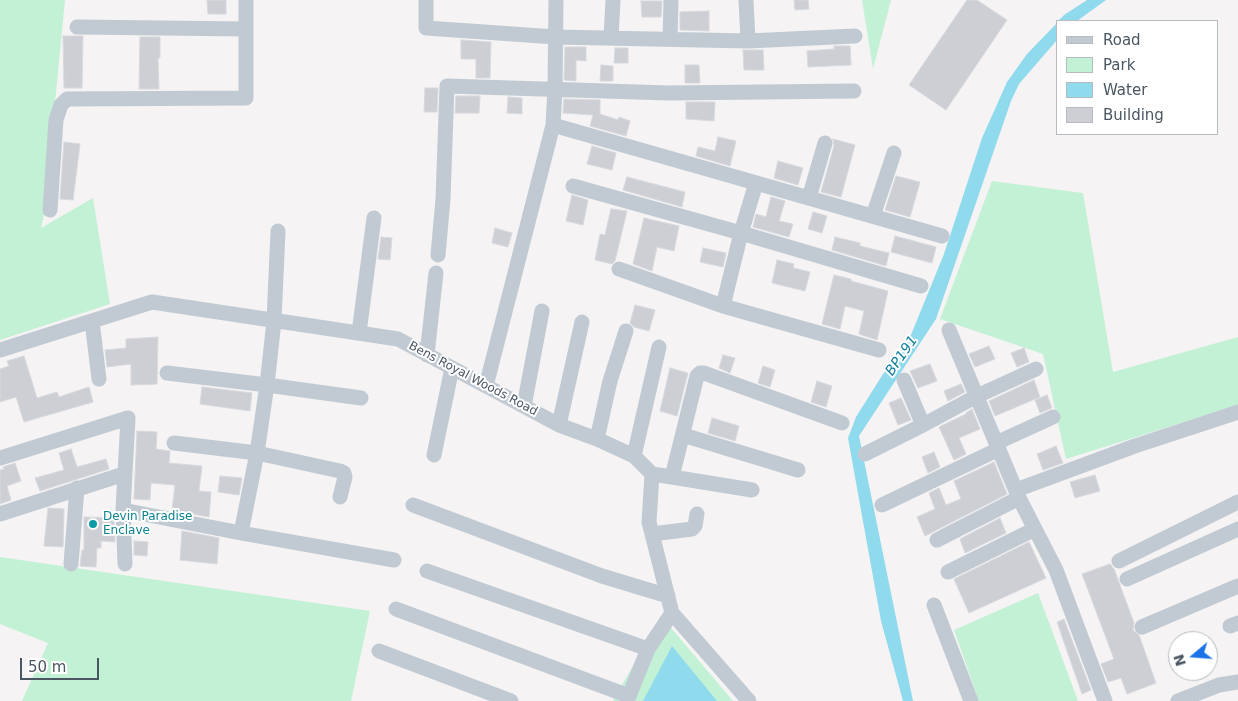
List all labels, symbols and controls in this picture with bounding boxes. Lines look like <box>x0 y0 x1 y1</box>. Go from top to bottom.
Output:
legend <box>1056 20 1218 135</box>
text: Road <box>1103 31 1141 49</box>
text: Park <box>1103 56 1135 74</box>
text: Water <box>1103 81 1147 99</box>
text: Building <box>1103 106 1164 124</box>
water label: BP191 <box>882 333 922 379</box>
street label: Bens Royal Woods Road <box>406 339 540 419</box>
place label: Devin Paradise Enclave <box>103 510 192 538</box>
marker: Devin Paradise Enclave <box>87 518 99 530</box>
north arrow <box>1168 631 1218 681</box>
scale bar <box>22 648 101 680</box>
text: N <box>1170 652 1189 668</box>
text: 50 m <box>28 658 66 676</box>

